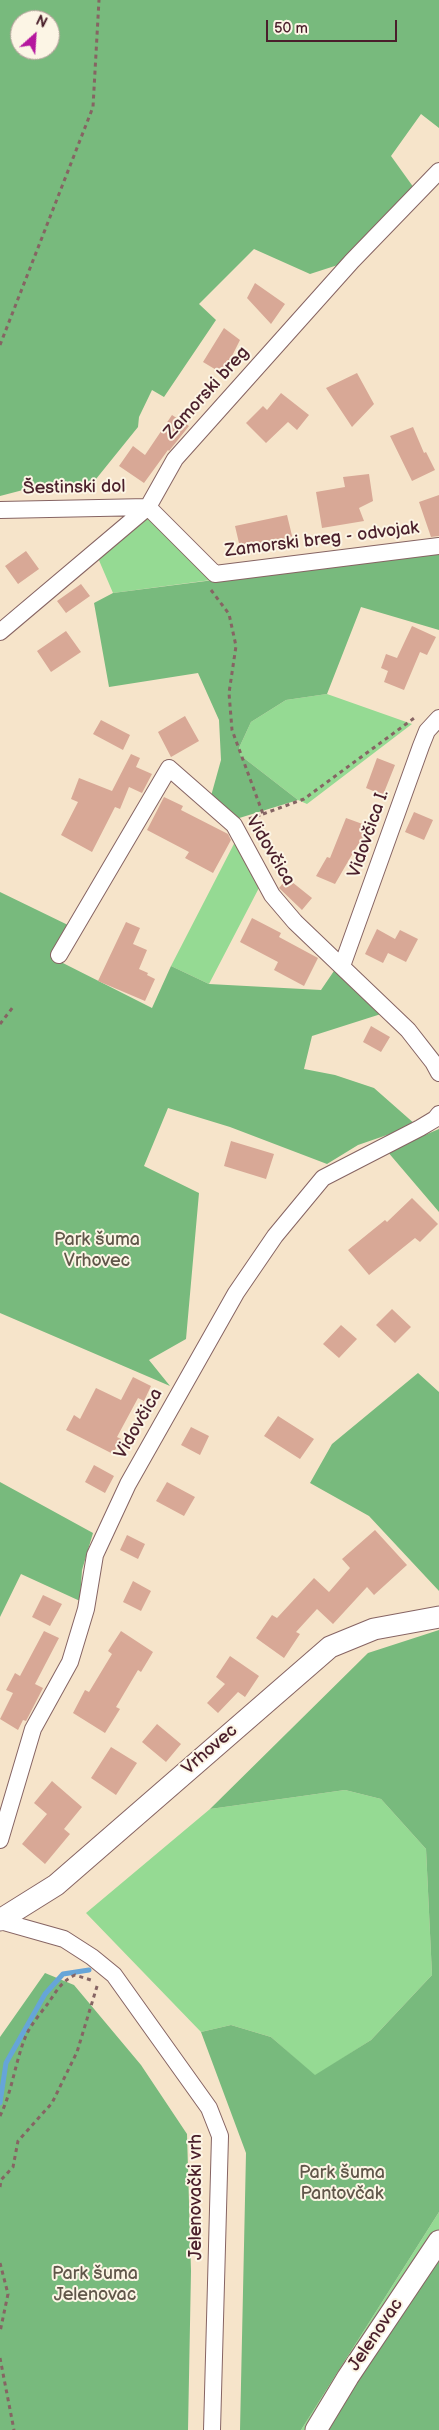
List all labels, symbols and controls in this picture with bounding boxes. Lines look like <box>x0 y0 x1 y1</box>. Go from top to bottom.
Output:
north arrow <box>10 10 60 60</box>
scale bar <box>269 10 400 42</box>
text: N <box>33 12 50 32</box>
text: 50 m <box>274 19 308 38</box>
street label: Zamorski breg <box>160 342 254 444</box>
street label: Šestinski dol <box>22 476 126 500</box>
street label: Zamorski breg - odvojak <box>224 517 420 563</box>
street label: Vidovčica I. <box>344 787 394 881</box>
street label: Vidovčica <box>241 812 299 890</box>
park label: Park šuma Vrhovec <box>54 1229 140 1272</box>
street label: Vidovčica <box>110 1385 168 1463</box>
street label: Vrhovec <box>178 1720 242 1780</box>
street label: Jelenovački vrh <box>185 2134 207 2260</box>
park label: Park šuma Pantovčak <box>299 2162 385 2204</box>
park label: Park šuma Jelenovac <box>52 2263 138 2306</box>
street label: Jelenovac <box>344 2295 408 2375</box>

